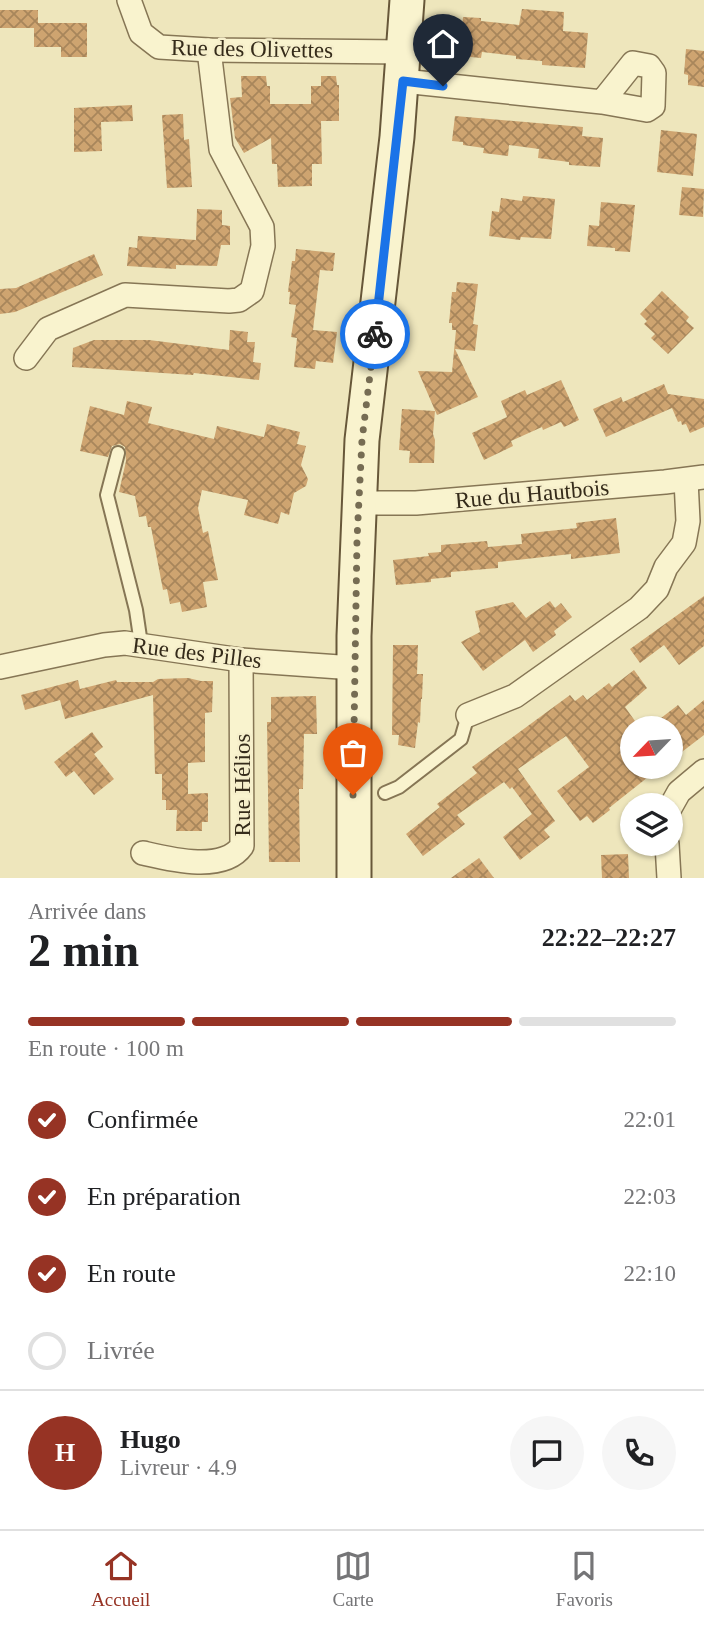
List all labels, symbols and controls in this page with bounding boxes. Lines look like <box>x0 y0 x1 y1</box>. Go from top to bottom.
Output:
pin <box>413 14 473 86</box>
icon: home <box>424 25 462 63</box>
street label: Rue des Olivettes <box>171 35 333 63</box>
courier <box>340 299 410 369</box>
icon: bike <box>356 315 394 353</box>
street label: Rue du Hautbois <box>454 475 610 513</box>
street label: Rue des Pilles <box>131 633 263 673</box>
north arrow <box>620 716 682 779</box>
map controls <box>620 716 683 856</box>
pin <box>323 723 383 795</box>
street label: Rue Hélios <box>230 734 255 836</box>
icon: bag <box>334 734 372 772</box>
button: layers <box>620 793 683 856</box>
text: Arrivée dans <box>28 899 146 924</box>
text: 22:22–22:27 <box>542 923 676 952</box>
text: 2 min <box>28 925 139 976</box>
text: En route · 100 m <box>28 1036 184 1061</box>
icon: check <box>28 1101 66 1139</box>
text: Confirmée <box>87 1105 198 1134</box>
text: 22:01 <box>624 1107 676 1132</box>
icon: check <box>28 1178 66 1216</box>
text: En préparation <box>87 1182 241 1211</box>
text: 22:03 <box>624 1184 676 1209</box>
icon: check <box>28 1255 66 1293</box>
text: En route <box>87 1259 176 1288</box>
text: 22:10 <box>624 1261 676 1286</box>
text: Livrée <box>87 1336 155 1365</box>
button: chat <box>510 1416 584 1490</box>
button: phone <box>602 1416 676 1490</box>
text: Hugo <box>120 1425 181 1454</box>
text: H <box>55 1438 75 1467</box>
text: Livreur · 4.9 <box>120 1455 237 1480</box>
tab: Accueil <box>91 1547 150 1611</box>
tab: Carte <box>332 1547 374 1611</box>
tab: Favoris <box>556 1547 613 1611</box>

